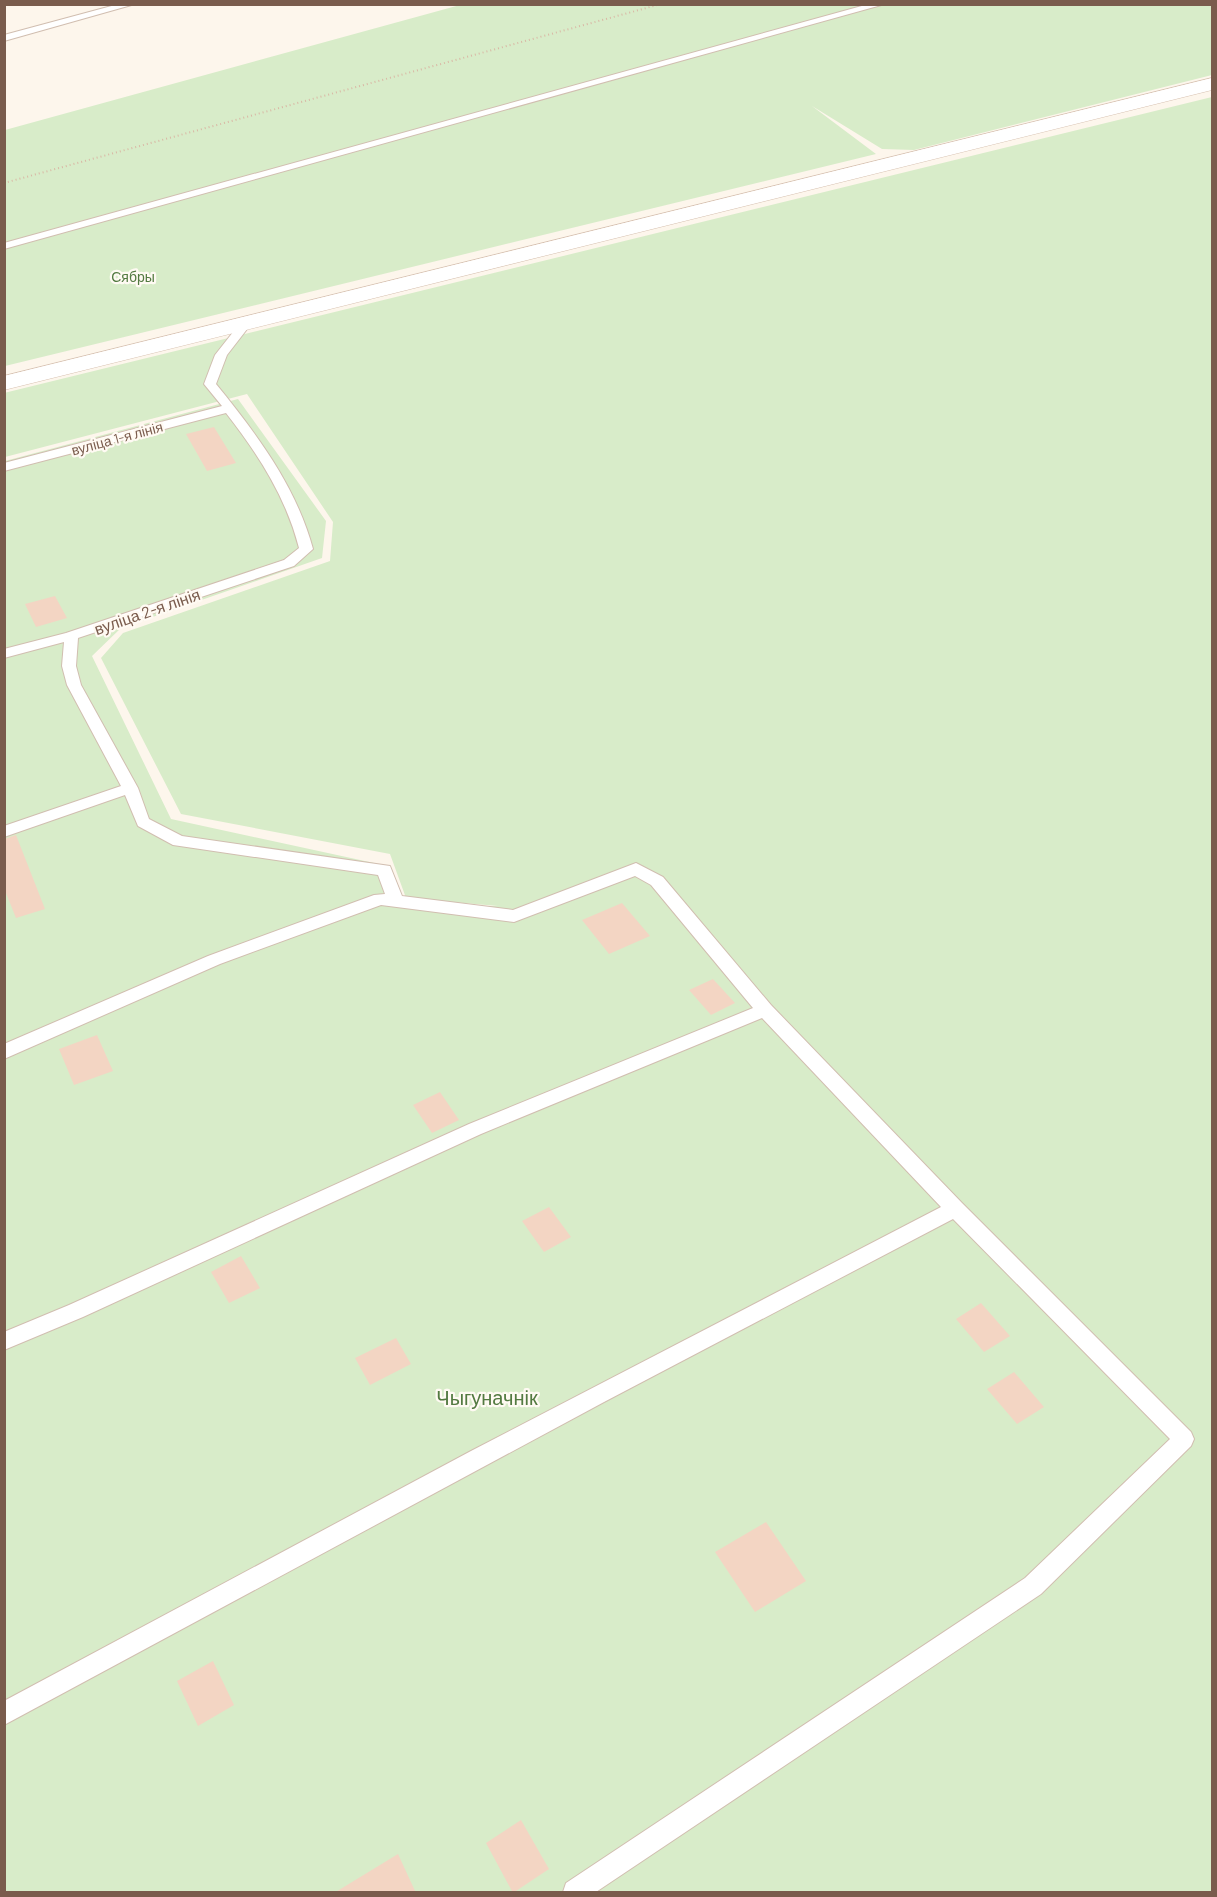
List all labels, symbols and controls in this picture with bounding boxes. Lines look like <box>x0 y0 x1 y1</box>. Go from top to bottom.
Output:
park label: Сябры <box>111 268 155 285</box>
street label: вуліца 1-я лінія <box>69 418 165 458</box>
street label: вуліца 2-я лінія <box>92 584 202 638</box>
park label: Чыгуначнік <box>436 1385 538 1409</box>

